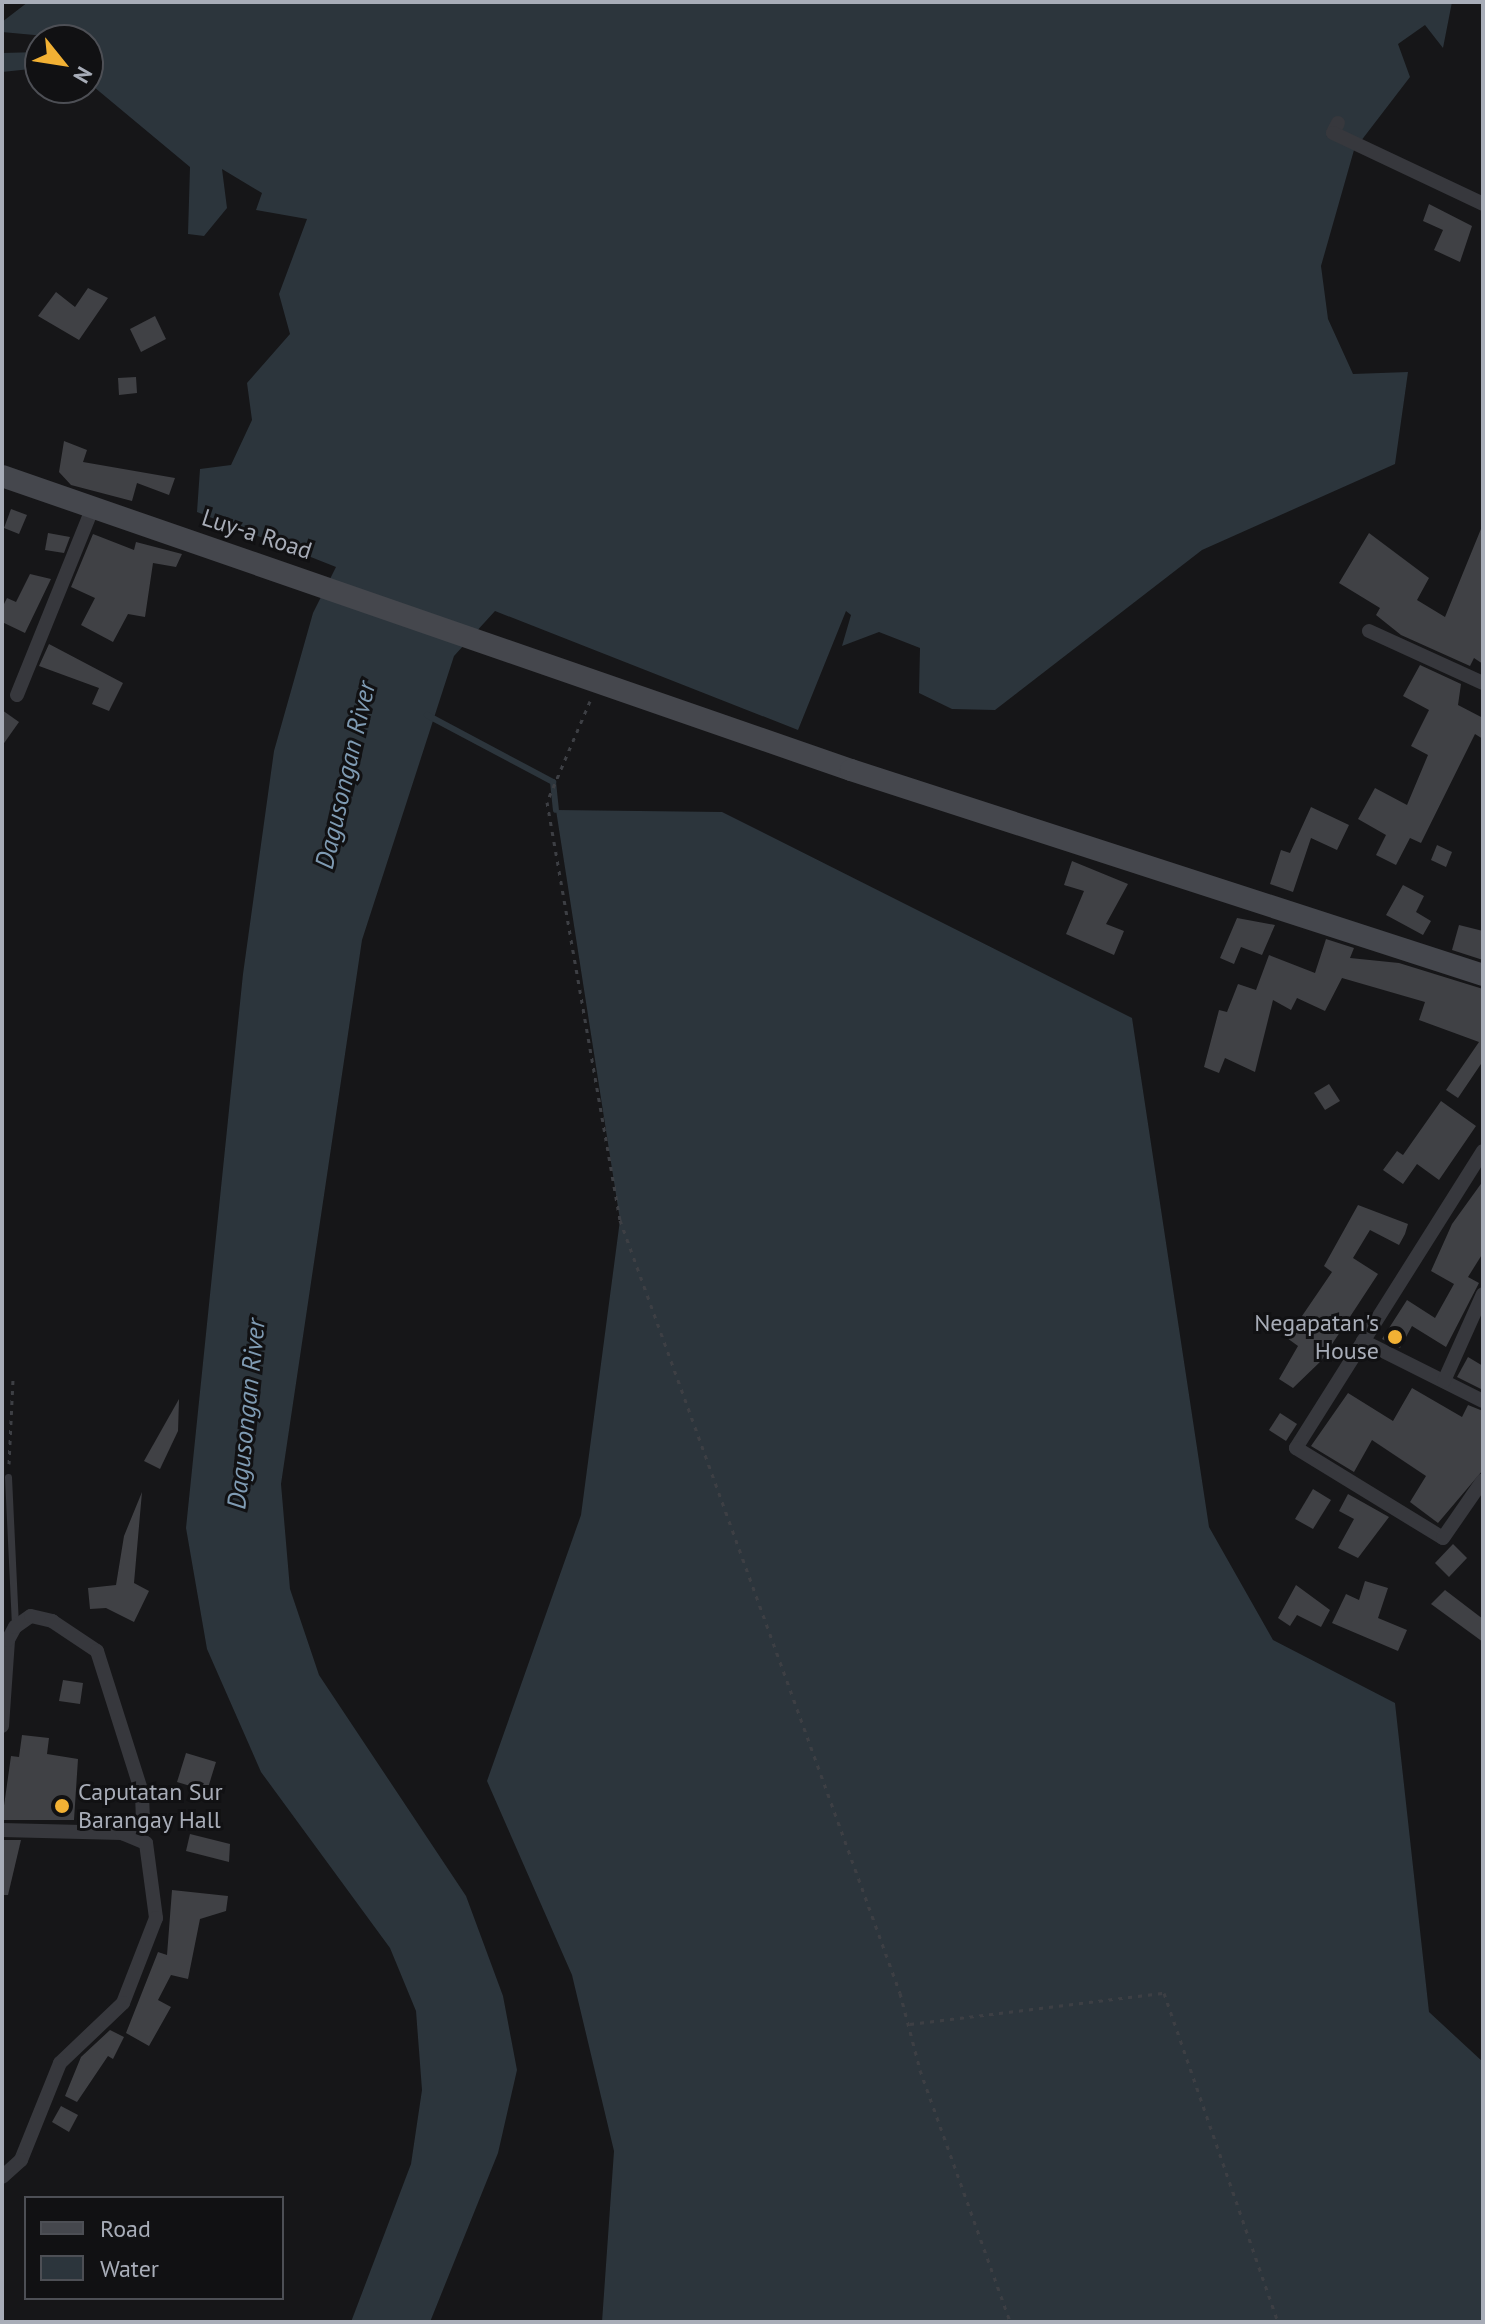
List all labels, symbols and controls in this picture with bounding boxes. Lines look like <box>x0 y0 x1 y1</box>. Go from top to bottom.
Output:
north arrow <box>24 24 104 104</box>
text: N <box>67 62 99 88</box>
street label: Luy-a Road <box>198 503 316 565</box>
water label: Dagusongan River <box>308 678 382 872</box>
place label: Negapatan's House <box>1254 1309 1379 1365</box>
water label: Dagusongan River <box>220 1317 272 1511</box>
marker: Negapatan's House <box>1386 1328 1404 1346</box>
place label: Caputatan Sur Barangay Hall <box>78 1778 223 1834</box>
marker: Caputatan Sur Barangay Hall <box>53 1797 71 1815</box>
legend <box>24 2196 284 2300</box>
text: Road <box>100 2213 151 2244</box>
text: Water <box>100 2253 159 2284</box>

